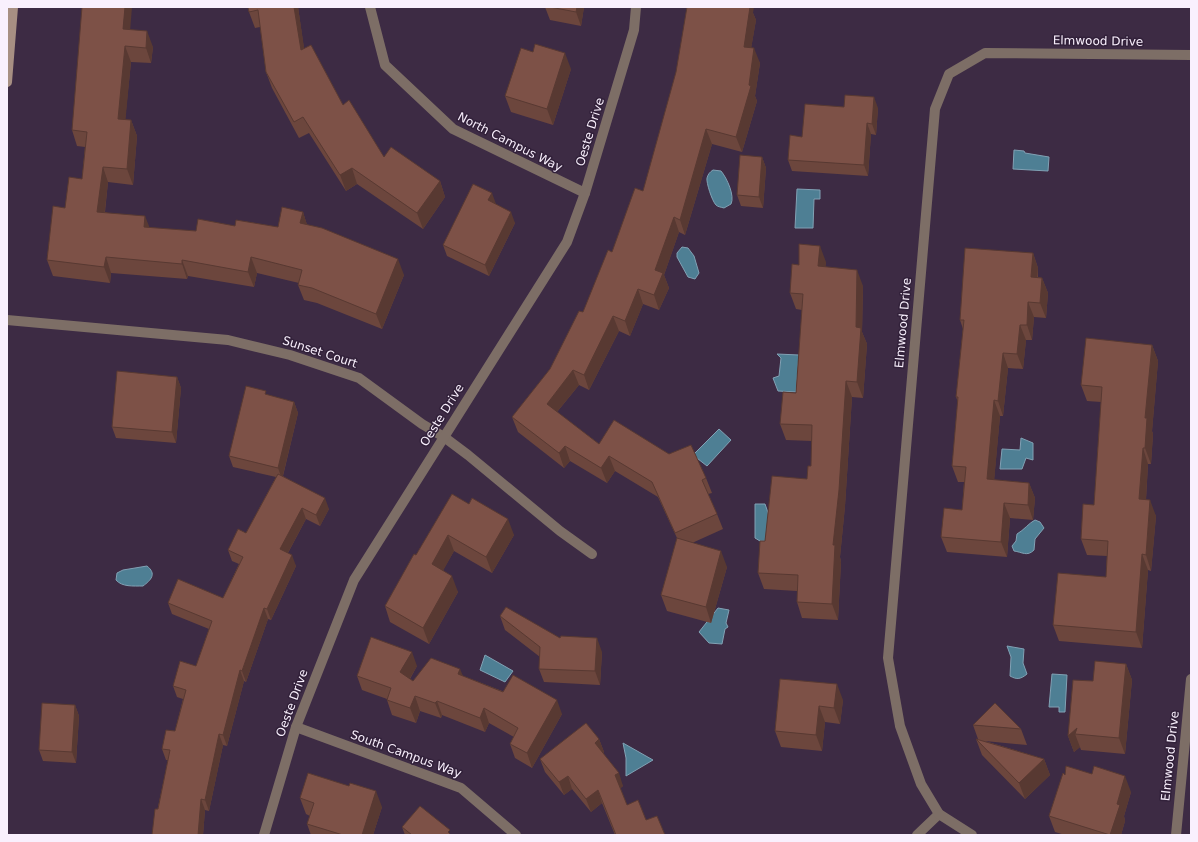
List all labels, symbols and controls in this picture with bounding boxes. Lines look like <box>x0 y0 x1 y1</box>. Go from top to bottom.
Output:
street label: Elmwood Drive <box>1053 33 1143 49</box>
street label: Oeste Drive <box>573 96 607 168</box>
street label: North Campus Way <box>455 110 565 174</box>
street label: Elmwood Drive <box>892 277 914 369</box>
street label: Sunset Court <box>281 333 360 371</box>
street label: Oeste Drive <box>417 381 467 449</box>
street label: Oeste Drive <box>273 667 311 739</box>
street label: Elmwood Drive <box>1158 710 1182 802</box>
street label: South Campus Way <box>349 727 463 781</box>

